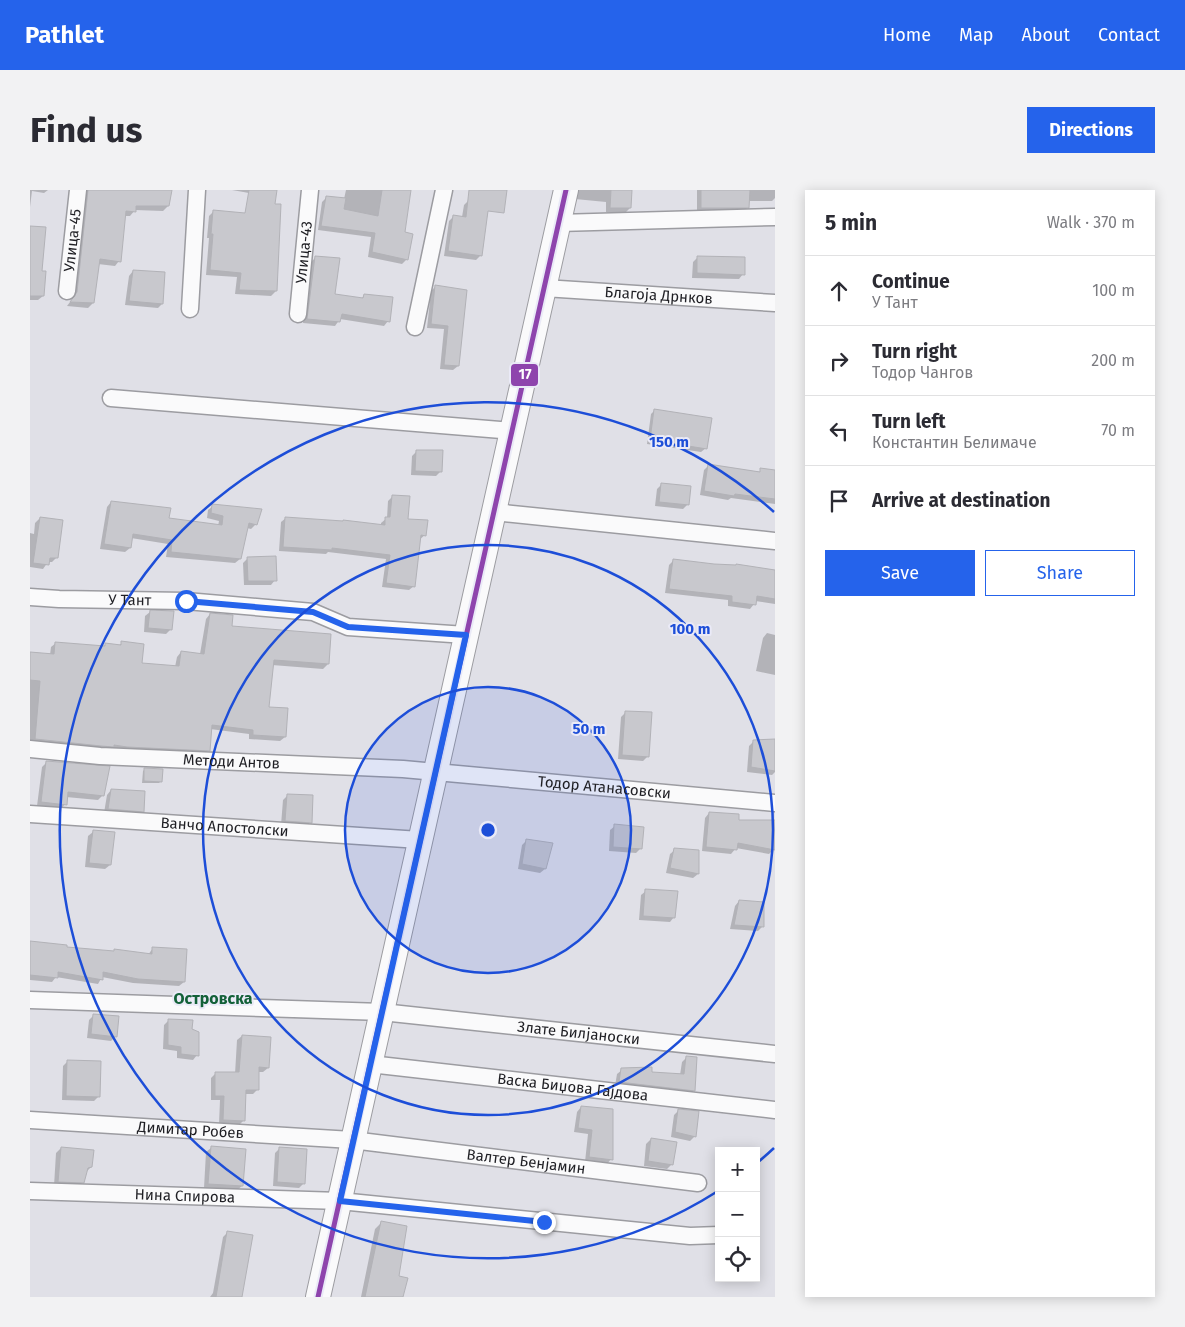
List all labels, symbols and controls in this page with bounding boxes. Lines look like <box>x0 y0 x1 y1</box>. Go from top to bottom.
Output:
text: Pathlet <box>25 21 104 49</box>
text: Home <box>883 24 931 46</box>
text: Map <box>959 24 993 46</box>
text: About <box>1021 24 1070 46</box>
text: Contact <box>1098 24 1160 46</box>
button: Directions <box>1027 107 1155 153</box>
text: Find us <box>30 109 142 151</box>
street label: Улица-45 <box>60 208 85 273</box>
text: 5 min <box>825 210 877 236</box>
text: Walk · 370 m <box>1047 213 1135 232</box>
street label: Улица-43 <box>292 220 316 284</box>
text: Continue <box>872 270 950 293</box>
icon: ahead <box>825 277 853 305</box>
text: 100 m <box>1092 281 1135 300</box>
street label: Благоја Дрнков <box>604 283 713 308</box>
text: У Тант <box>872 293 918 312</box>
text: Turn right <box>872 340 957 363</box>
icon: right <box>825 347 853 375</box>
text: 200 m <box>1091 351 1135 370</box>
line badge: 17 <box>510 363 539 387</box>
text: Тодор Чангов <box>872 363 973 382</box>
text: 17 <box>518 366 532 383</box>
text: Turn left <box>872 410 946 433</box>
icon: left <box>825 417 853 445</box>
text: 70 m <box>1101 421 1135 440</box>
text: 150 m <box>649 433 689 451</box>
text: Константин Белимаче <box>872 433 1037 452</box>
icon: arrive <box>825 487 853 515</box>
text: Arrive at destination <box>872 489 1051 512</box>
button: Save <box>825 550 975 596</box>
button: Share <box>985 550 1135 596</box>
route start <box>175 590 198 613</box>
street label: У Тант <box>108 591 152 609</box>
text: 100 m <box>670 620 710 638</box>
text: 50 m <box>572 720 606 738</box>
street label: Методи Антов <box>183 751 280 773</box>
street label: Тодор Атанасовски <box>537 772 672 802</box>
street label: Ванчо Апостолски <box>160 814 289 840</box>
centre of rings <box>479 821 497 839</box>
district label: Островска <box>174 989 253 1008</box>
street label: Злате Билјаноски <box>516 1018 641 1049</box>
street label: Васка Биџова Гајдова <box>496 1070 649 1105</box>
street label: Димитар Робев <box>136 1118 245 1142</box>
street label: Валтер Бенјамин <box>466 1145 586 1178</box>
map controls <box>715 1147 760 1282</box>
button: + <box>715 1147 760 1192</box>
street label: Нина Спирова <box>134 1185 235 1207</box>
button: − <box>715 1192 760 1237</box>
route end <box>533 1211 556 1234</box>
button: locate <box>715 1237 760 1282</box>

